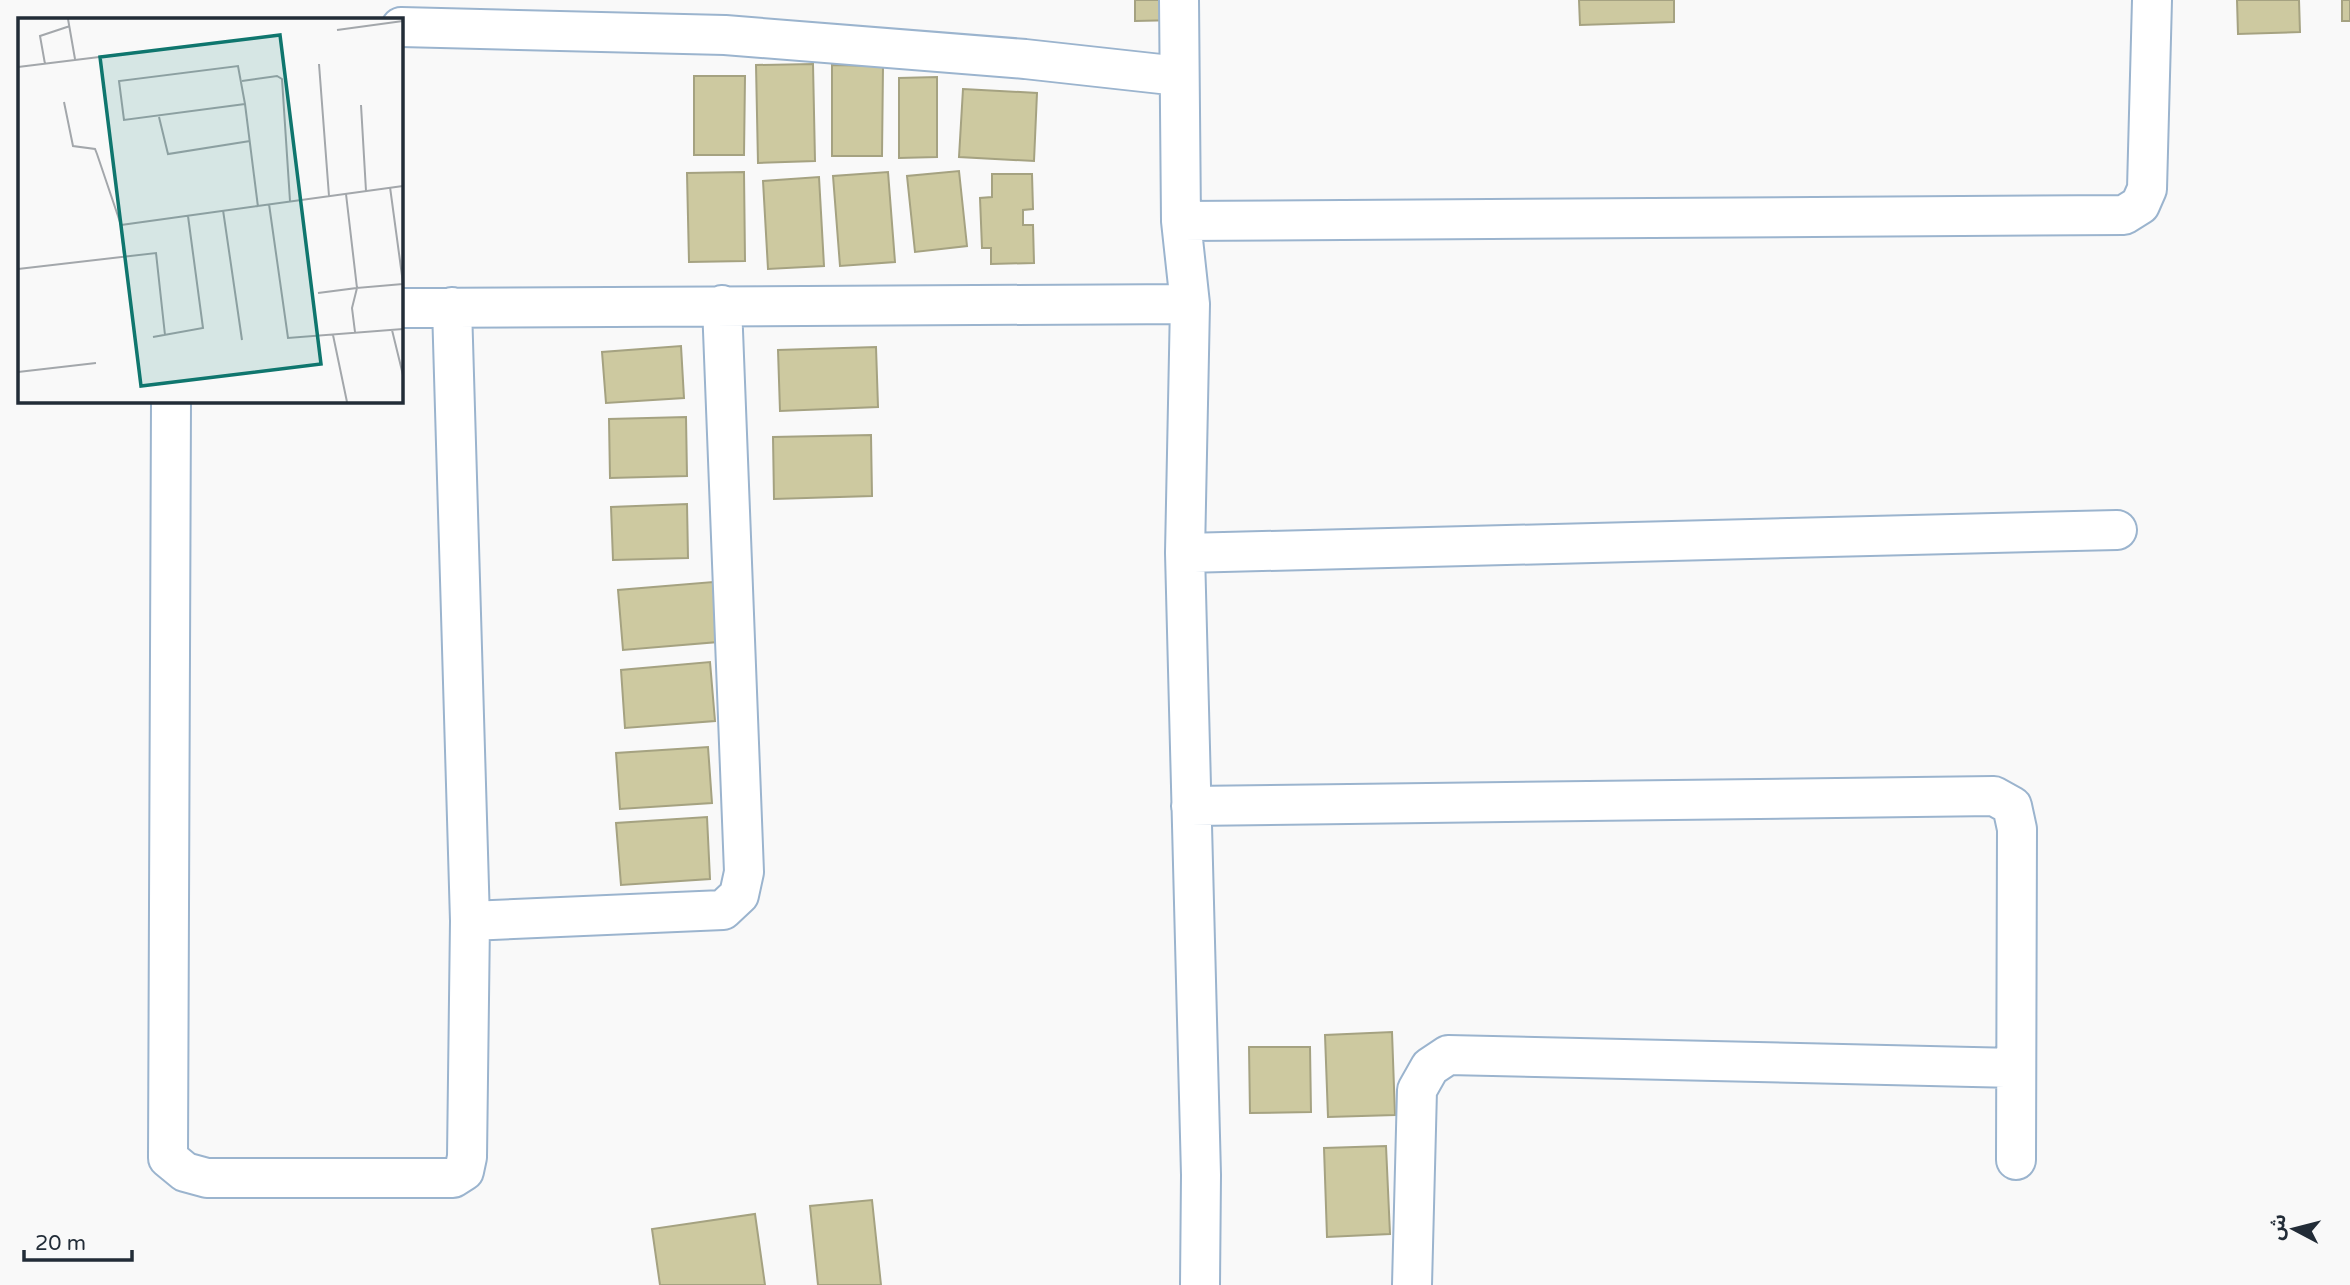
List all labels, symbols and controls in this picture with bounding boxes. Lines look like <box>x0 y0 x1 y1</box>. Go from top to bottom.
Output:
inset map <box>18 18 402 402</box>
north arrow <box>2259 1194 2329 1264</box>
text: ش <box>2266 1213 2291 1241</box>
scale bar <box>24 1218 133 1262</box>
text: 20 m <box>35 1231 86 1256</box>

